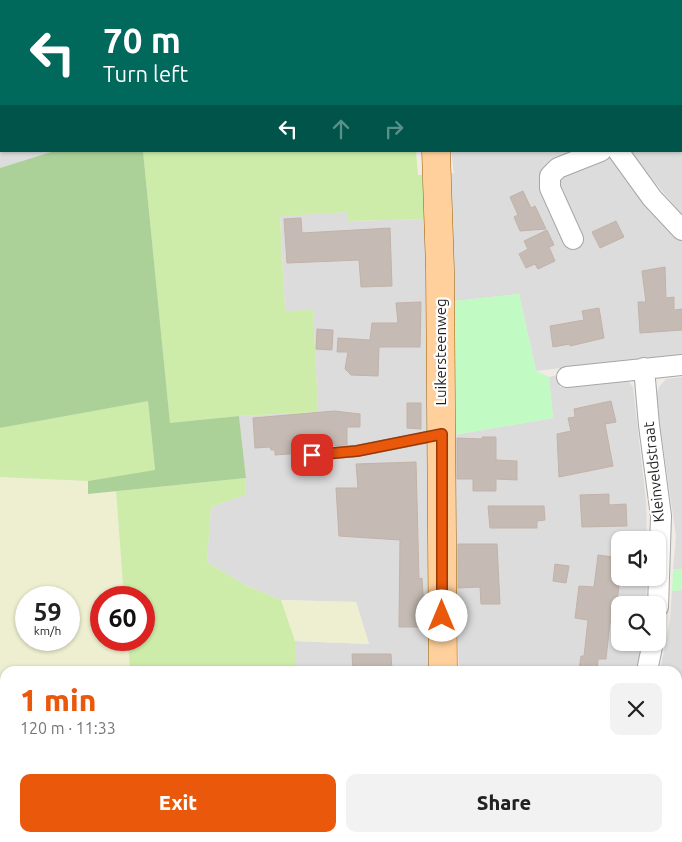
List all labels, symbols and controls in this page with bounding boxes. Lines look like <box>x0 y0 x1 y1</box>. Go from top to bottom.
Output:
icon: left <box>20 20 85 85</box>
text: 70 m <box>103 20 181 60</box>
text: Turn left <box>103 61 188 86</box>
icon: left <box>274 115 302 143</box>
icon: ahead <box>327 115 355 143</box>
icon: right <box>380 115 408 143</box>
street label: Luikersteenweg <box>432 298 449 406</box>
street label: Kleinveldstraat <box>640 421 667 523</box>
pin <box>291 434 333 476</box>
icon: arrive <box>298 441 326 469</box>
map controls <box>611 531 666 651</box>
button: sound <box>611 531 666 586</box>
speed limit sign: 60 <box>90 586 155 651</box>
position arrow <box>415 589 467 641</box>
button: search <box>611 596 666 651</box>
text: 59 <box>33 598 62 626</box>
text: km/h <box>34 624 61 637</box>
text: 1 min <box>20 683 96 717</box>
button: close <box>610 683 662 735</box>
text: 120 m · 11:33 <box>20 719 116 737</box>
button: Exit <box>20 774 336 832</box>
button: Share <box>346 774 662 832</box>

